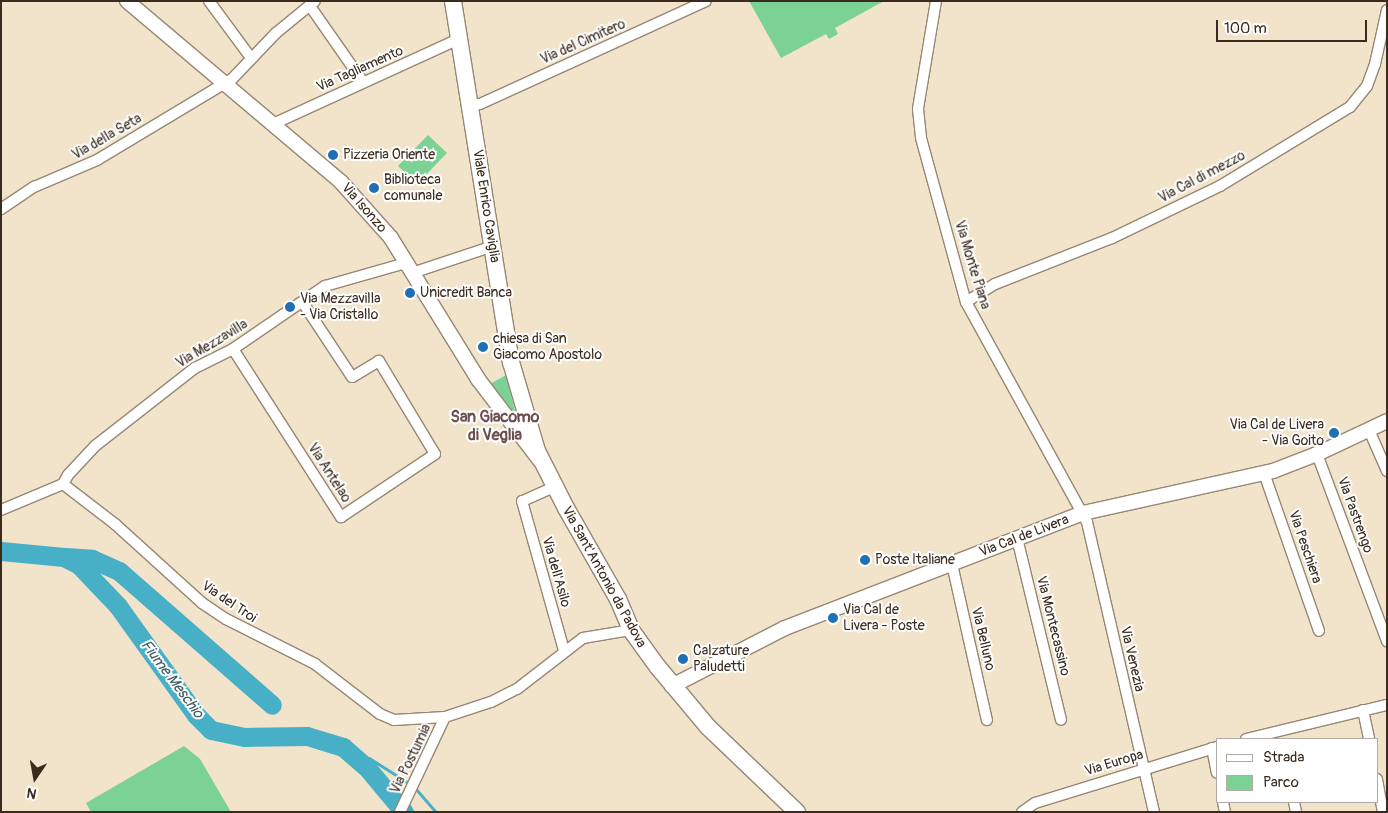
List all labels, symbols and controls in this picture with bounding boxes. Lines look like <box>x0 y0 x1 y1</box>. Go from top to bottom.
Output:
scale bar <box>1218 10 1369 42</box>
street label: Via del Cimitero <box>538 16 628 68</box>
text: 100 m <box>1224 19 1267 38</box>
street label: Via Tagliamento <box>314 42 406 96</box>
street label: Via della Seta <box>69 110 145 164</box>
place label: Pizzeria Oriente <box>343 147 435 163</box>
street label: Via Cal di mezzo <box>1156 147 1248 207</box>
street label: Viale Enrico Caviglia <box>469 148 503 264</box>
marker: Pizzeria Oriente <box>327 149 339 161</box>
place label: Biblioteca comunale <box>384 172 442 204</box>
street label: Via Isonzo <box>338 180 390 236</box>
marker: Biblioteca comunale <box>368 182 380 194</box>
street label: Via Monte Piana <box>951 219 993 311</box>
place label: Unicredit Banca <box>420 285 512 301</box>
marker: Unicredit Banca <box>404 287 416 299</box>
place label: Via Mezzavilla - Via Cristallo <box>300 291 380 324</box>
marker: Via Mezzavilla - Via Cristallo <box>284 301 296 313</box>
street label: Via Mezzavilla <box>173 316 251 372</box>
place label: chiesa di San Giacomo Apostolo <box>493 331 602 364</box>
marker: chiesa di San Giacomo Apostolo <box>477 341 489 353</box>
district label: San Giacomo di Veglia <box>451 407 539 445</box>
place label: Via Cal de Livera - Via Goito <box>1230 417 1324 450</box>
marker: Via Cal de Livera - Via Goito <box>1328 427 1340 439</box>
street label: Via Antelao <box>304 440 354 506</box>
street label: Via Pastrengo <box>1333 475 1377 555</box>
street label: Via Sant'Antonio da Padova <box>558 504 650 650</box>
street label: Via Peschiera <box>1285 508 1325 586</box>
street label: Via Cal de Livera <box>977 511 1071 561</box>
street label: Via dell'Asilo <box>538 535 574 609</box>
place label: Poste Italiane <box>875 552 955 568</box>
marker: Poste Italiane <box>859 554 871 566</box>
street label: Via Montecassino <box>1032 574 1074 678</box>
street label: Via del Troi <box>198 577 260 627</box>
place label: Via Cal de Livera - Poste <box>843 602 925 634</box>
street label: Via Belluno <box>968 606 998 672</box>
marker: Via Cal de Livera - Poste <box>827 612 839 624</box>
street label: Via Venezia <box>1116 625 1148 693</box>
water label: Fiume Meschio <box>137 636 207 722</box>
place label: Calzature Paludetti <box>693 643 749 676</box>
marker: Calzature Paludetti <box>677 653 689 665</box>
street label: Via Postumia <box>387 721 435 797</box>
legend <box>1216 738 1378 803</box>
street label: Via Europa <box>1083 746 1145 780</box>
text: Strada <box>1263 748 1304 767</box>
north arrow <box>10 753 60 803</box>
text: Parco <box>1263 773 1299 792</box>
text: N <box>25 784 38 802</box>

